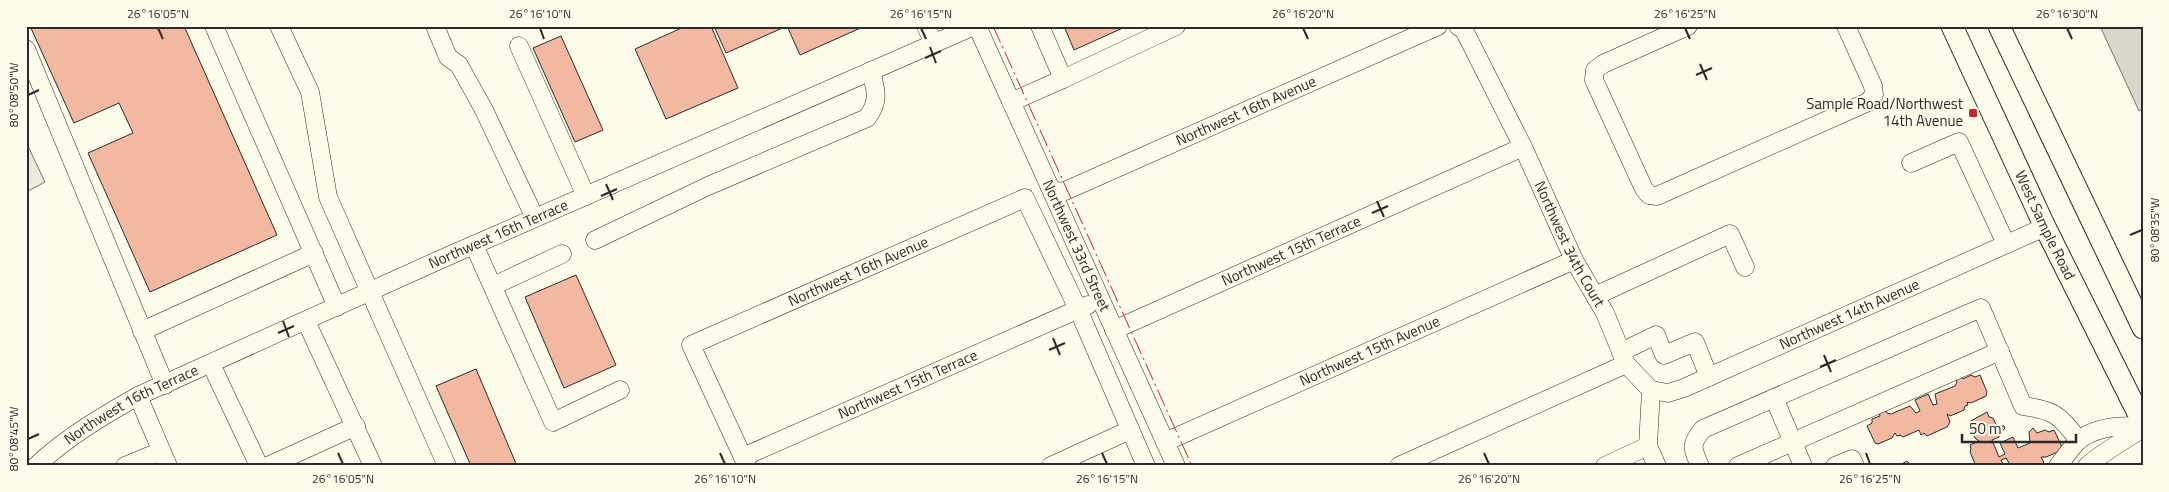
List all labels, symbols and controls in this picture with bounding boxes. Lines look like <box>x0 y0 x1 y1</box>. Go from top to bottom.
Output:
text: 26°16'05"N <box>127 4 189 23</box>
text: 26°16'10"N <box>509 4 571 23</box>
text: 26°16'15"N <box>890 4 952 23</box>
text: 26°16'20"N <box>1272 4 1334 23</box>
text: 26°16'25"N <box>1654 4 1716 23</box>
text: 26°16'30"N <box>2036 4 2098 23</box>
text: 80°08'50"W <box>4 62 23 127</box>
street label: Northwest 16th Avenue <box>1172 69 1320 152</box>
place label: Sample Road/Northwest 14th Avenue <box>1806 92 1964 132</box>
marker: Sample Road/Northwest 14th Avenue <box>1967 107 1979 119</box>
street label: West Sample Road <box>2009 167 2082 284</box>
street label: Northwest 33rd Street <box>1037 176 1117 316</box>
street label: Northwest 34th Court <box>1529 177 1612 312</box>
street label: Northwest 16th Terrace <box>424 193 572 274</box>
text: 80°08'35"W <box>2145 197 2164 262</box>
street label: Northwest 15th Terrace <box>1218 209 1364 292</box>
street label: Northwest 16th Avenue <box>784 230 932 312</box>
street label: Northwest 14th Avenue <box>1775 273 1923 355</box>
street label: Northwest 15th Avenue <box>1296 309 1443 392</box>
street label: Northwest 15th Terrace <box>834 343 981 425</box>
street label: Northwest 16th Terrace <box>59 358 202 450</box>
text: 80°08'45"W <box>4 406 23 471</box>
scale bar <box>1962 412 2075 444</box>
text: 50 m <box>1969 417 2002 440</box>
text: 26°16'05"N <box>312 469 374 488</box>
text: 26°16'10"N <box>694 469 756 488</box>
text: 26°16'15"N <box>1076 469 1138 488</box>
text: 26°16'20"N <box>1458 469 1520 488</box>
text: 26°16'25"N <box>1839 469 1901 488</box>

